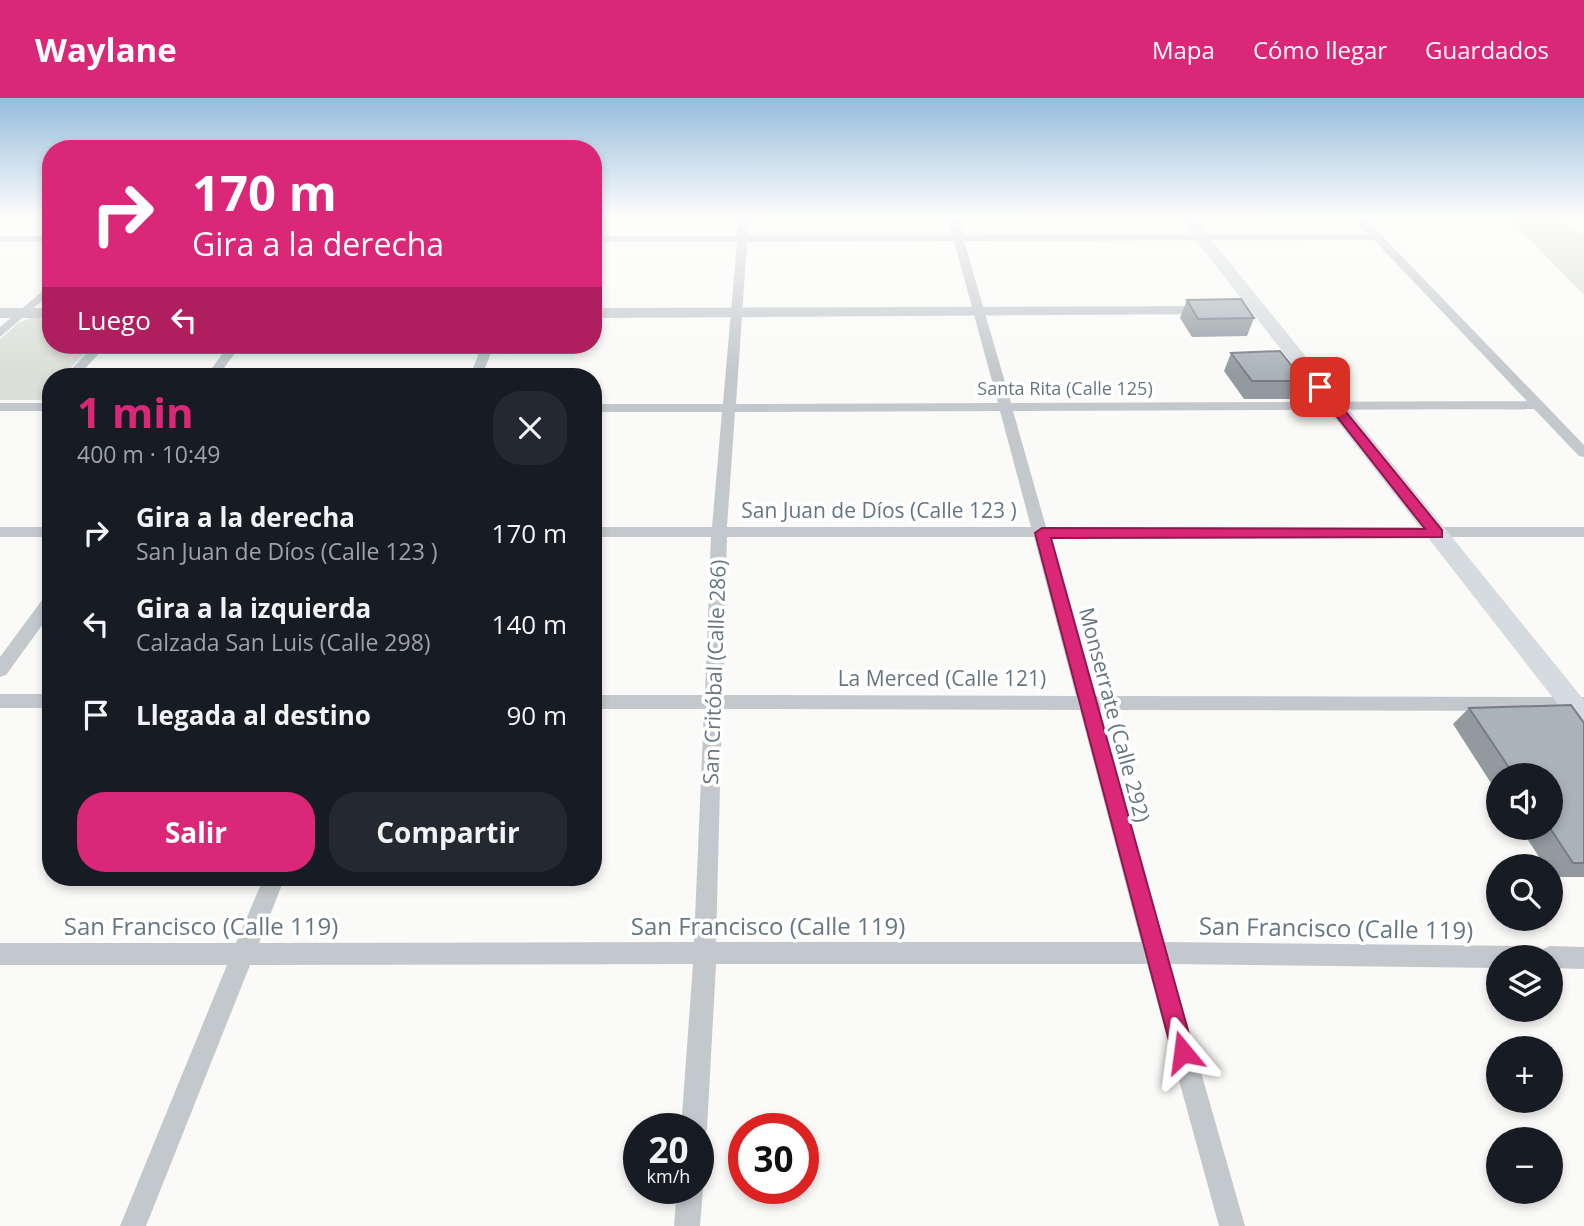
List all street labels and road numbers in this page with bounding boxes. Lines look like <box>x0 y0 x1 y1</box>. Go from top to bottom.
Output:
street label: Santa Rita (Calle 125) <box>977 376 1153 400</box>
street label: San Juan de Díos (Calle 123 ) <box>741 496 1017 524</box>
street label: San Critóbal (Calle 286) <box>696 559 732 785</box>
street label: Monserrate (Calle 292) <box>1073 604 1157 825</box>
street label: La Merced (Calle 121) <box>838 664 1046 692</box>
street label: San Francisco (Calle 119) <box>64 909 338 942</box>
street label: San Francisco (Calle 119) <box>631 909 905 942</box>
street label: San Francisco (Calle 119) <box>1199 909 1474 946</box>

